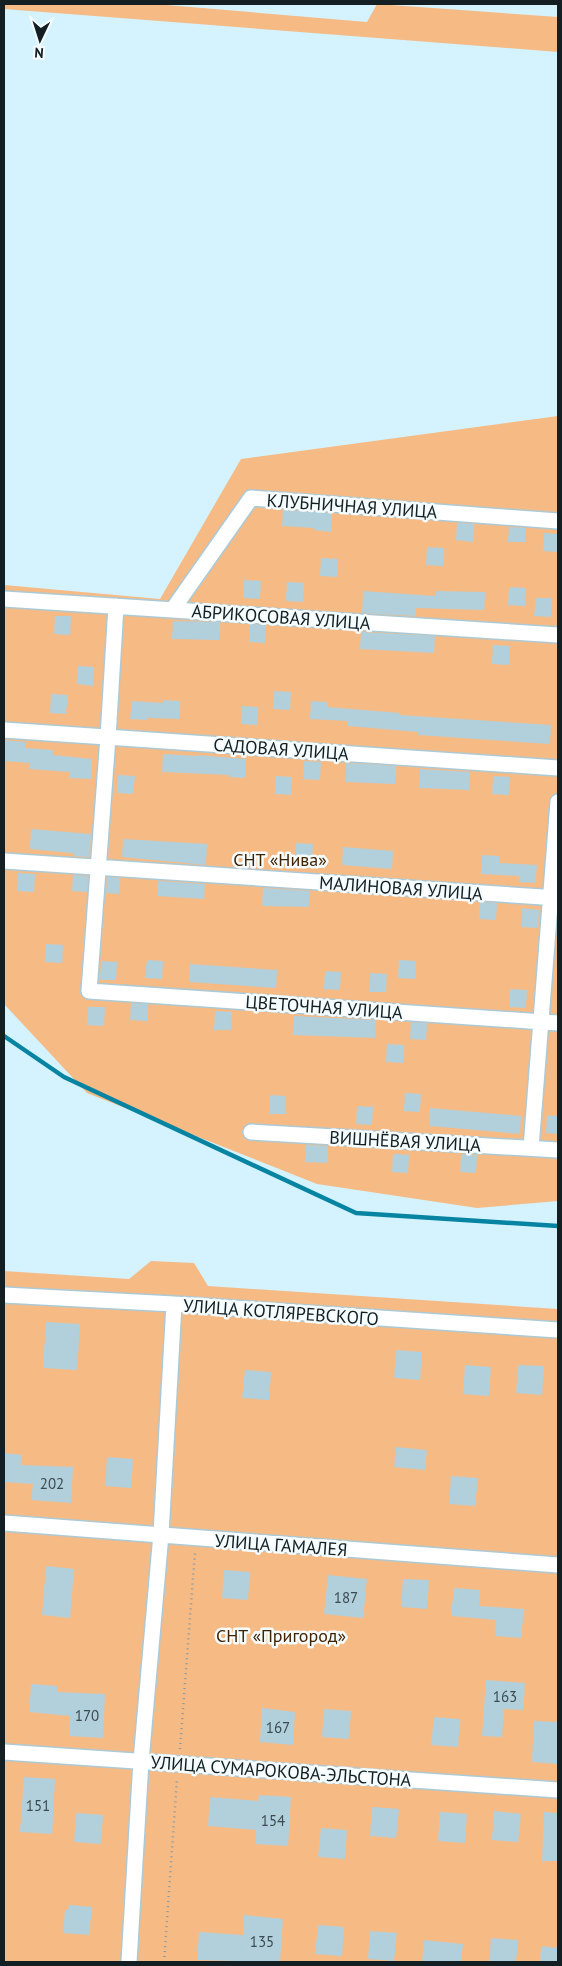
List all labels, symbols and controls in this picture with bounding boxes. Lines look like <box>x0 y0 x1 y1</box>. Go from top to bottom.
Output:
north arrow <box>15 15 65 65</box>
text: N <box>34 44 44 62</box>
street label: КЛУБНИЧНАЯ УЛИЦА <box>266 489 438 523</box>
street label: АБРИКОСОВАЯ УЛИЦА <box>191 599 372 635</box>
street label: САДОВАЯ УЛИЦА <box>213 733 350 765</box>
park label: СНТ «Нива» <box>233 848 327 871</box>
street label: МАЛИНОВАЯ УЛИЦА <box>318 871 484 905</box>
street label: ЦВЕТОЧНАЯ УЛИЦА <box>245 990 404 1024</box>
street label: ВИШНЁВАЯ УЛИЦА <box>329 1126 482 1156</box>
street label: УЛИЦА КОТЛЯРЕВСКОГО <box>182 1294 380 1330</box>
house number: 202 <box>40 1474 64 1493</box>
street label: УЛИЦА ГАМАЛЕЯ <box>214 1529 348 1561</box>
house number: 187 <box>334 1588 358 1607</box>
park label: СНТ «Пригород» <box>216 1624 346 1647</box>
house number: 163 <box>493 1687 517 1706</box>
house number: 170 <box>75 1706 99 1725</box>
house number: 167 <box>266 1718 290 1737</box>
street label: УЛИЦА СУМАРОКОВА-ЭЛЬСТОНА <box>150 1750 413 1792</box>
house number: 151 <box>26 1796 50 1815</box>
house number: 154 <box>261 1811 285 1830</box>
house number: 135 <box>250 1932 274 1951</box>

